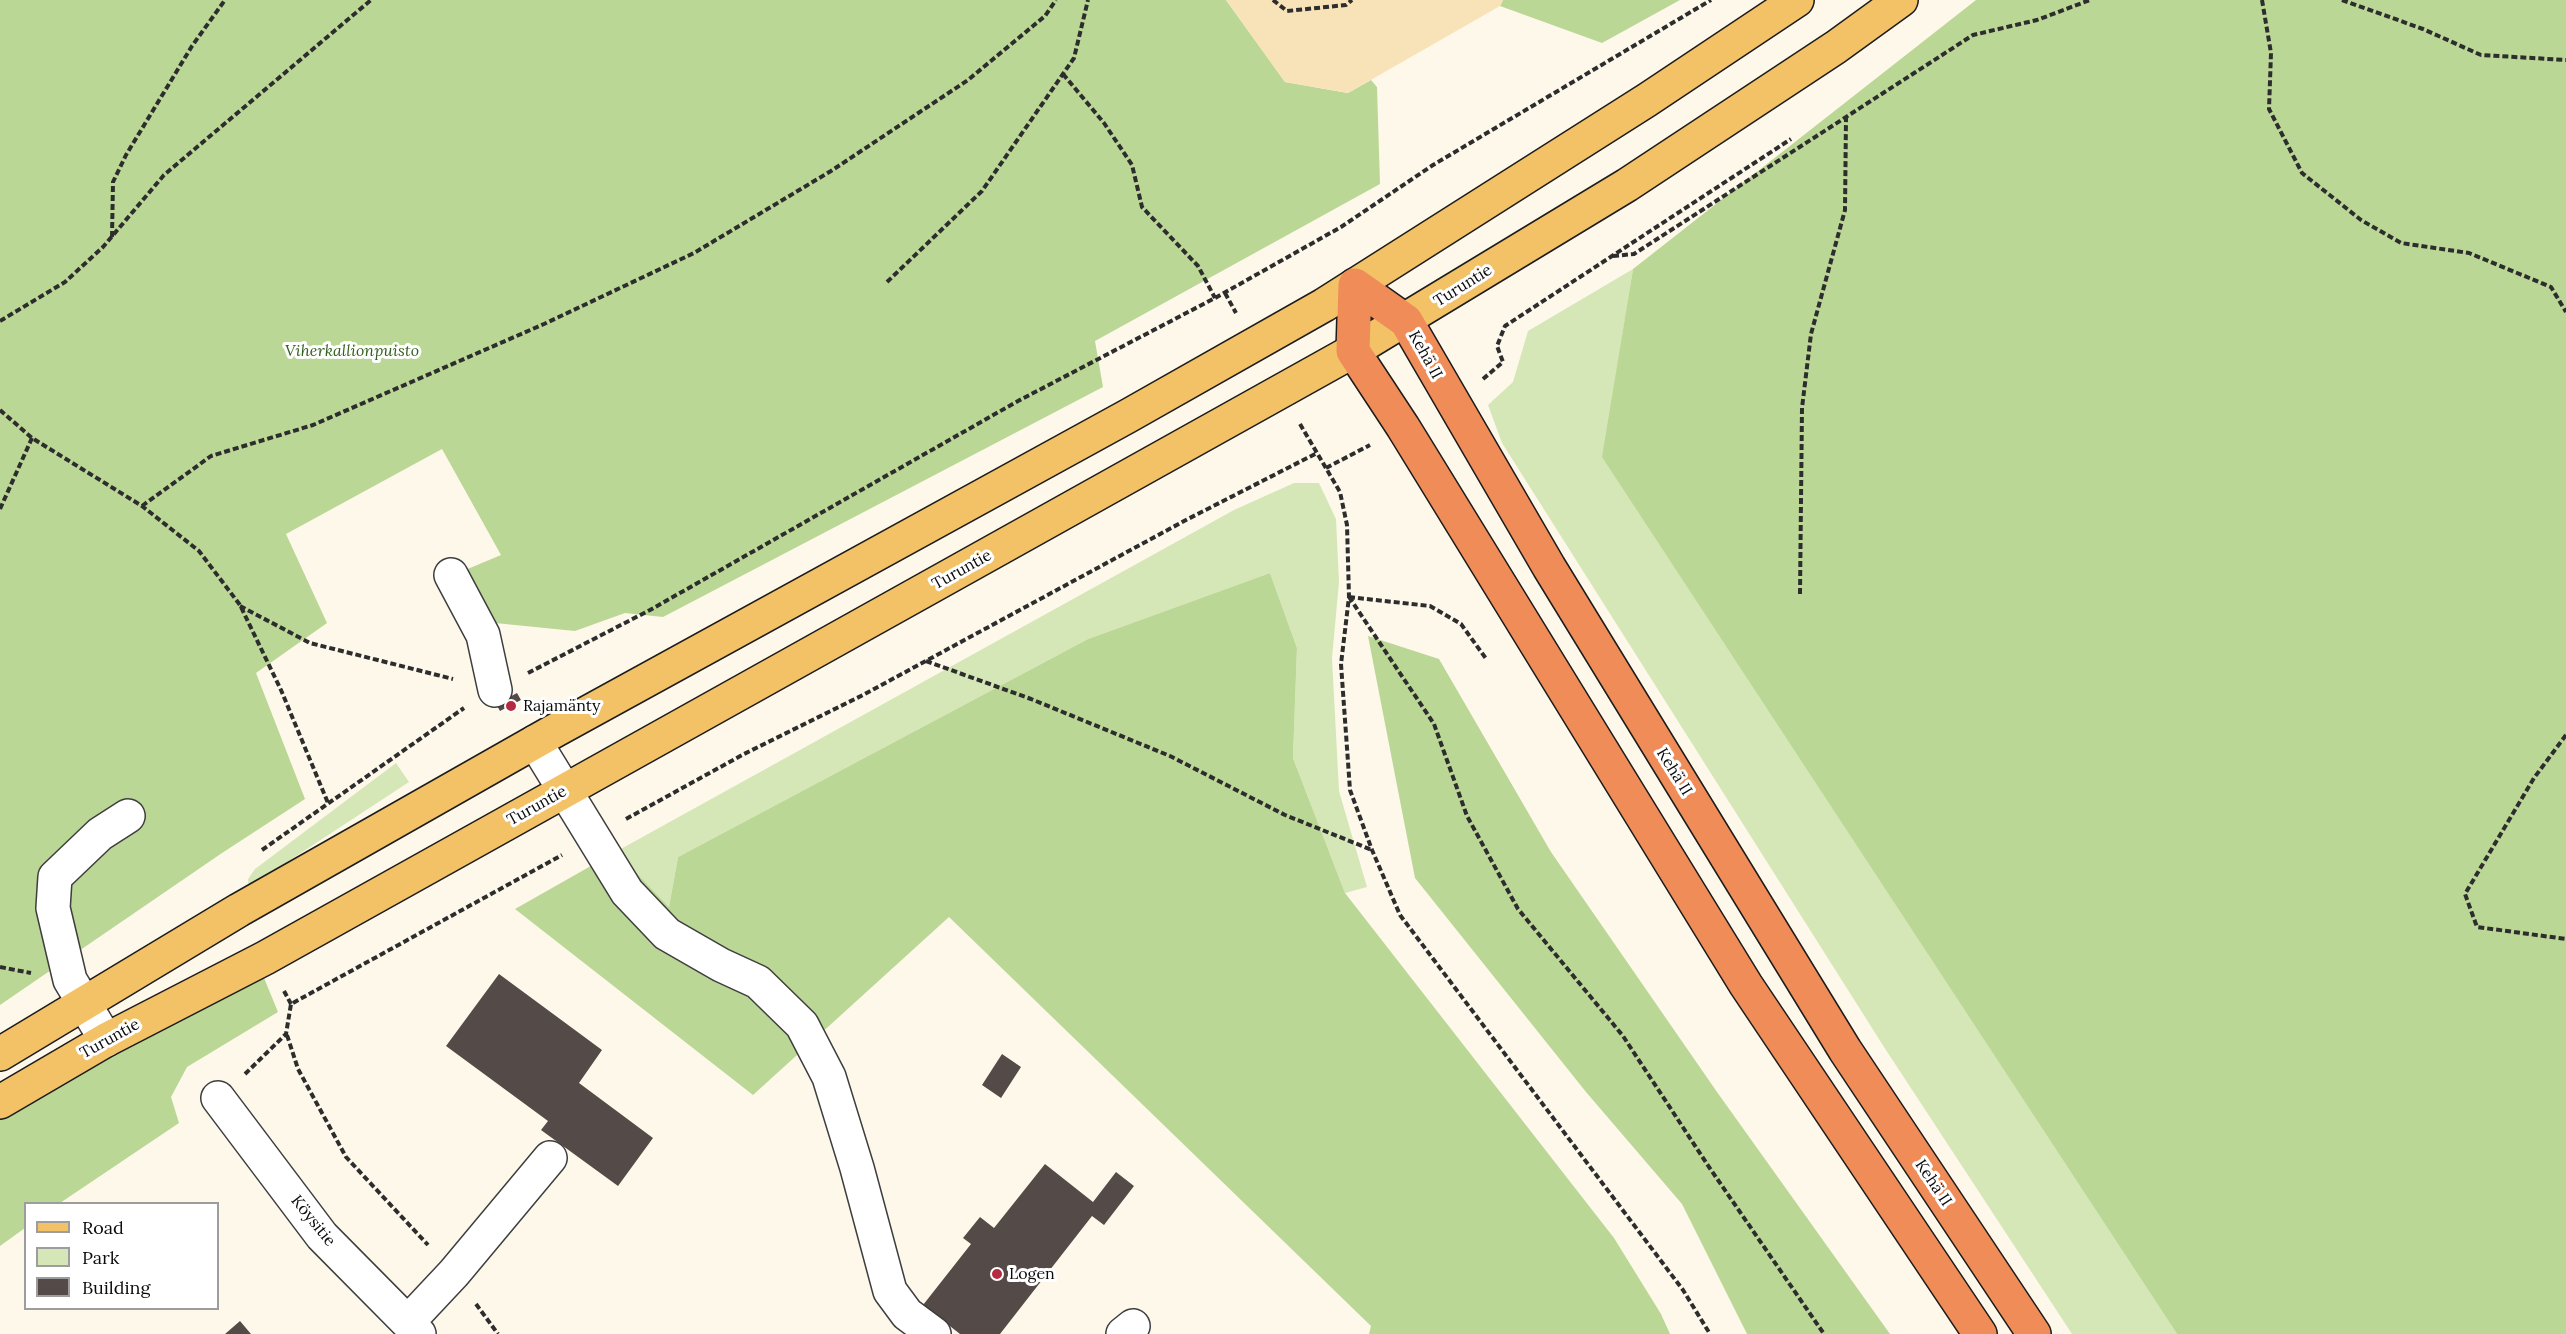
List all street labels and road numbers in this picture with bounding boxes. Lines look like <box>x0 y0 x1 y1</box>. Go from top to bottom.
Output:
street label: Turuntie <box>1430 261 1496 311</box>
street label: Kehä II <box>1404 328 1446 382</box>
street label: Turuntie <box>929 546 995 594</box>
street label: Kehä II <box>1652 745 1696 799</box>
street label: Turuntie <box>504 782 570 830</box>
street label: Turuntie <box>77 1015 143 1063</box>
street label: Kehä II <box>1910 1156 1956 1210</box>
street label: Köysitie <box>287 1192 339 1250</box>

